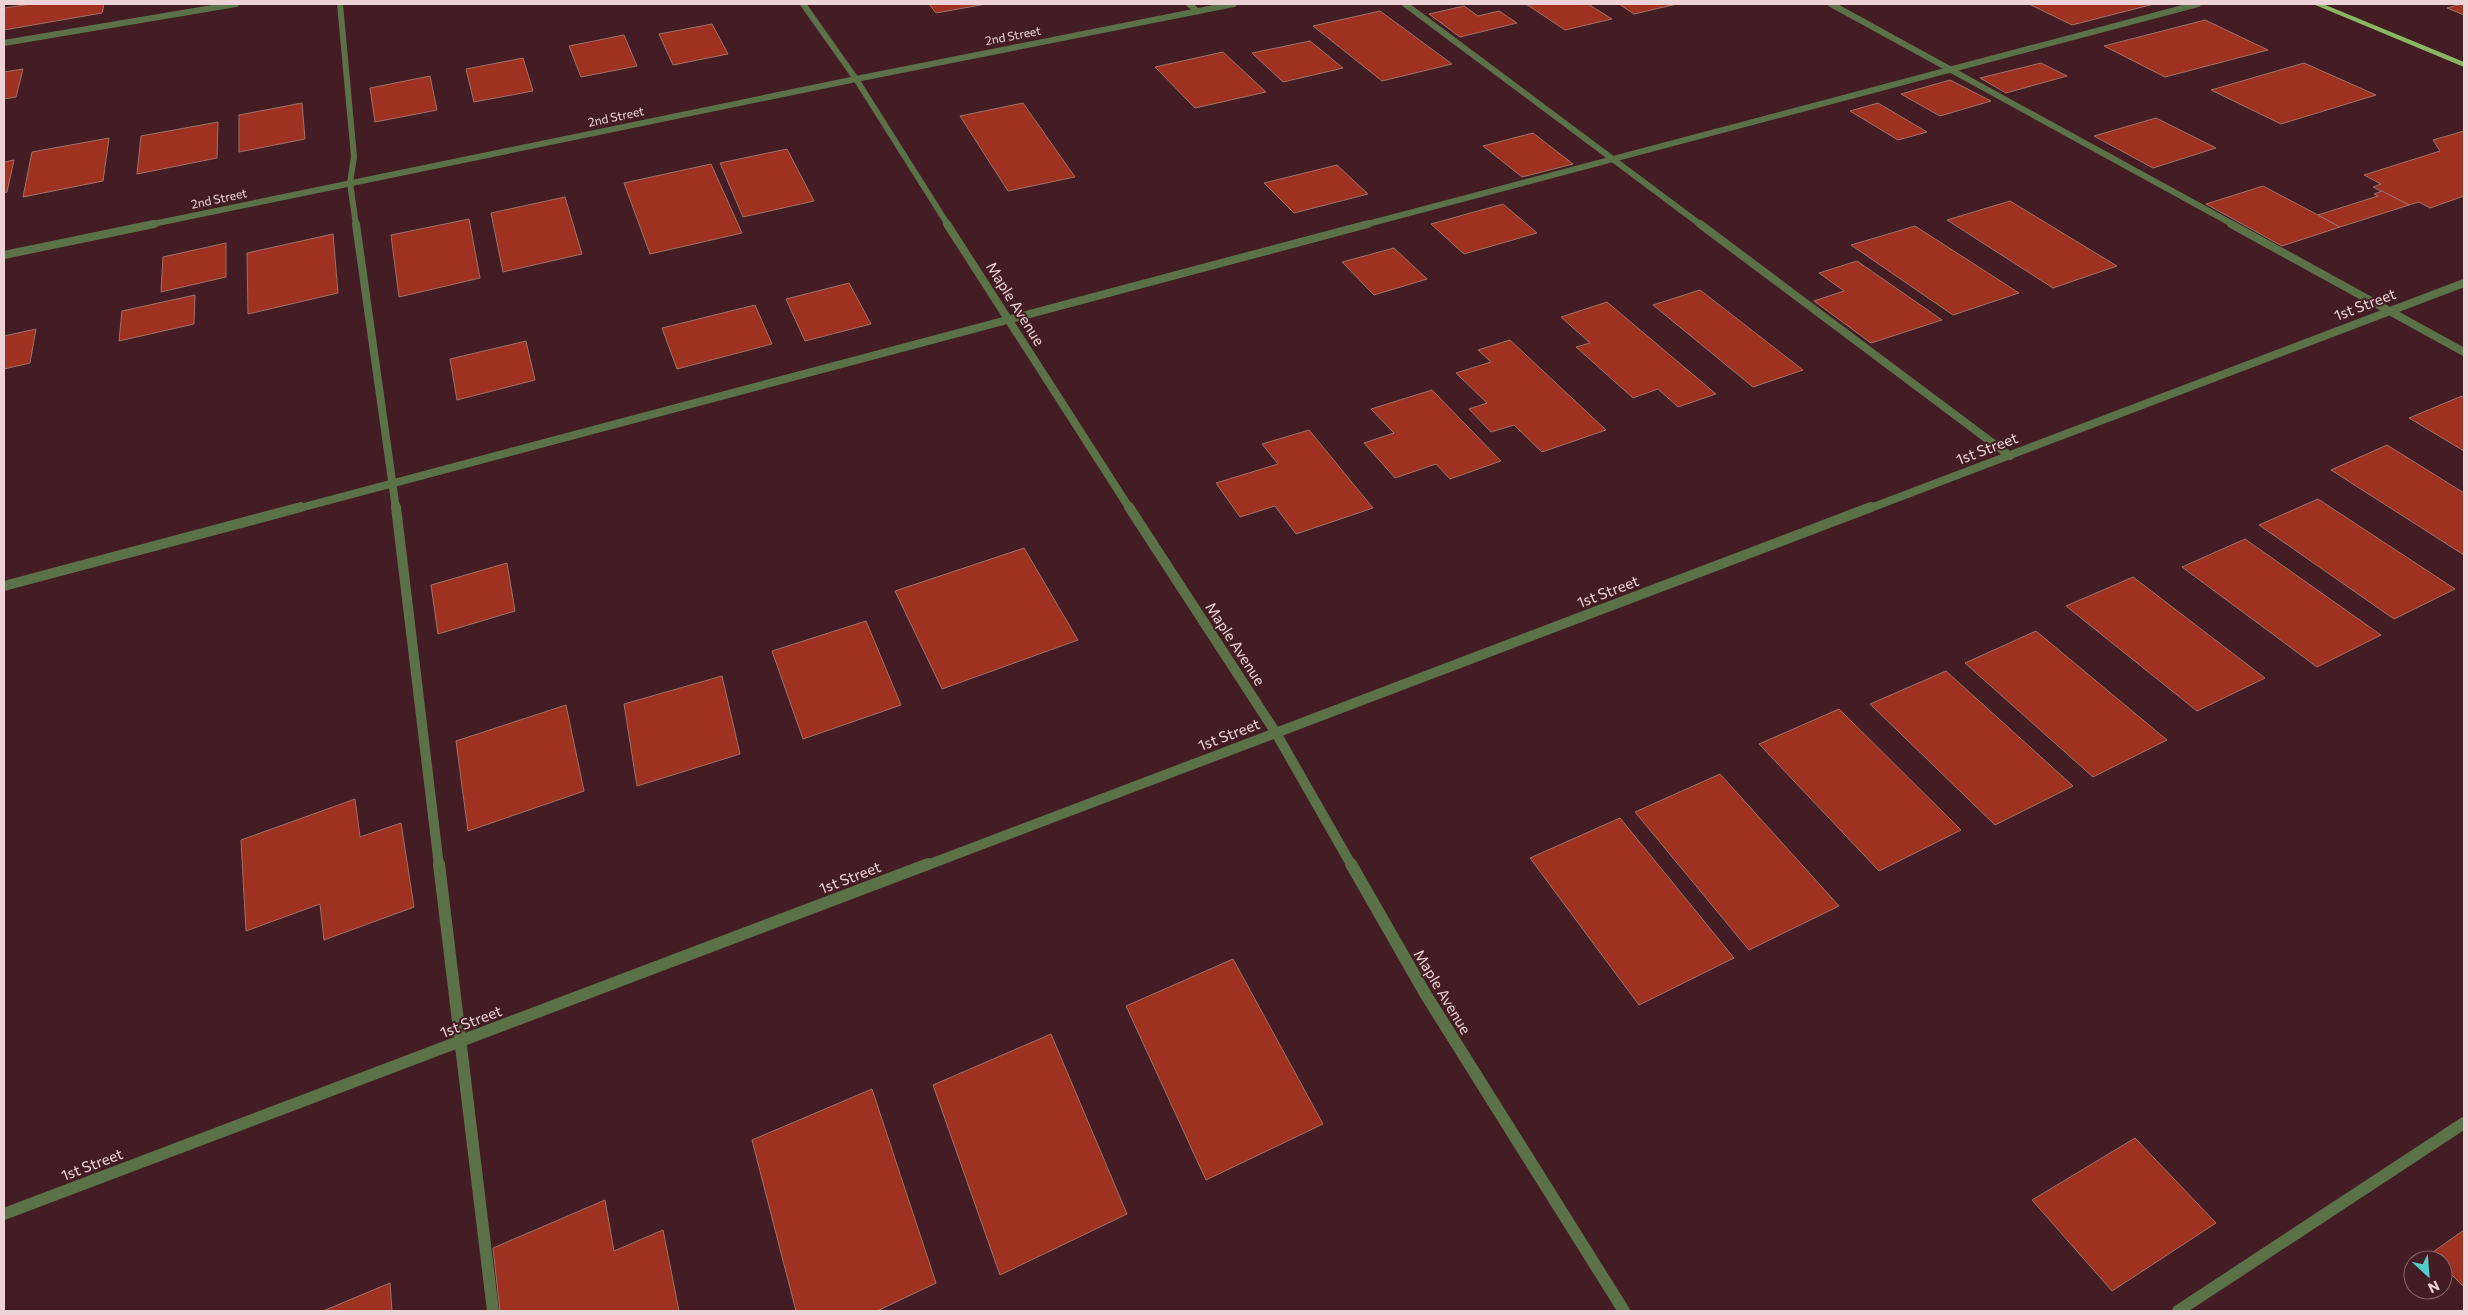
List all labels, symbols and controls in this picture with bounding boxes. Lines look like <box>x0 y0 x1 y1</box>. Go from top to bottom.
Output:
street label: 2nd Street <box>984 23 1042 47</box>
street label: 2nd Street <box>587 103 645 129</box>
street label: 2nd Street <box>190 185 248 211</box>
street label: Maple Avenue <box>983 258 1049 349</box>
street label: 1st Street <box>2331 284 2398 324</box>
street label: 1st Street <box>1953 428 2020 468</box>
street label: 1st Street <box>1574 571 1641 611</box>
street label: Maple Avenue <box>1202 598 1269 688</box>
street label: 1st Street <box>1195 714 1262 754</box>
street label: 1st Street <box>816 857 883 897</box>
street label: Maple Avenue <box>1411 946 1475 1037</box>
street label: 1st Street <box>437 1001 504 1041</box>
street label: 1st Street <box>58 1144 125 1184</box>
north arrow <box>2403 1250 2453 1300</box>
text: N <box>2425 1277 2442 1297</box>

